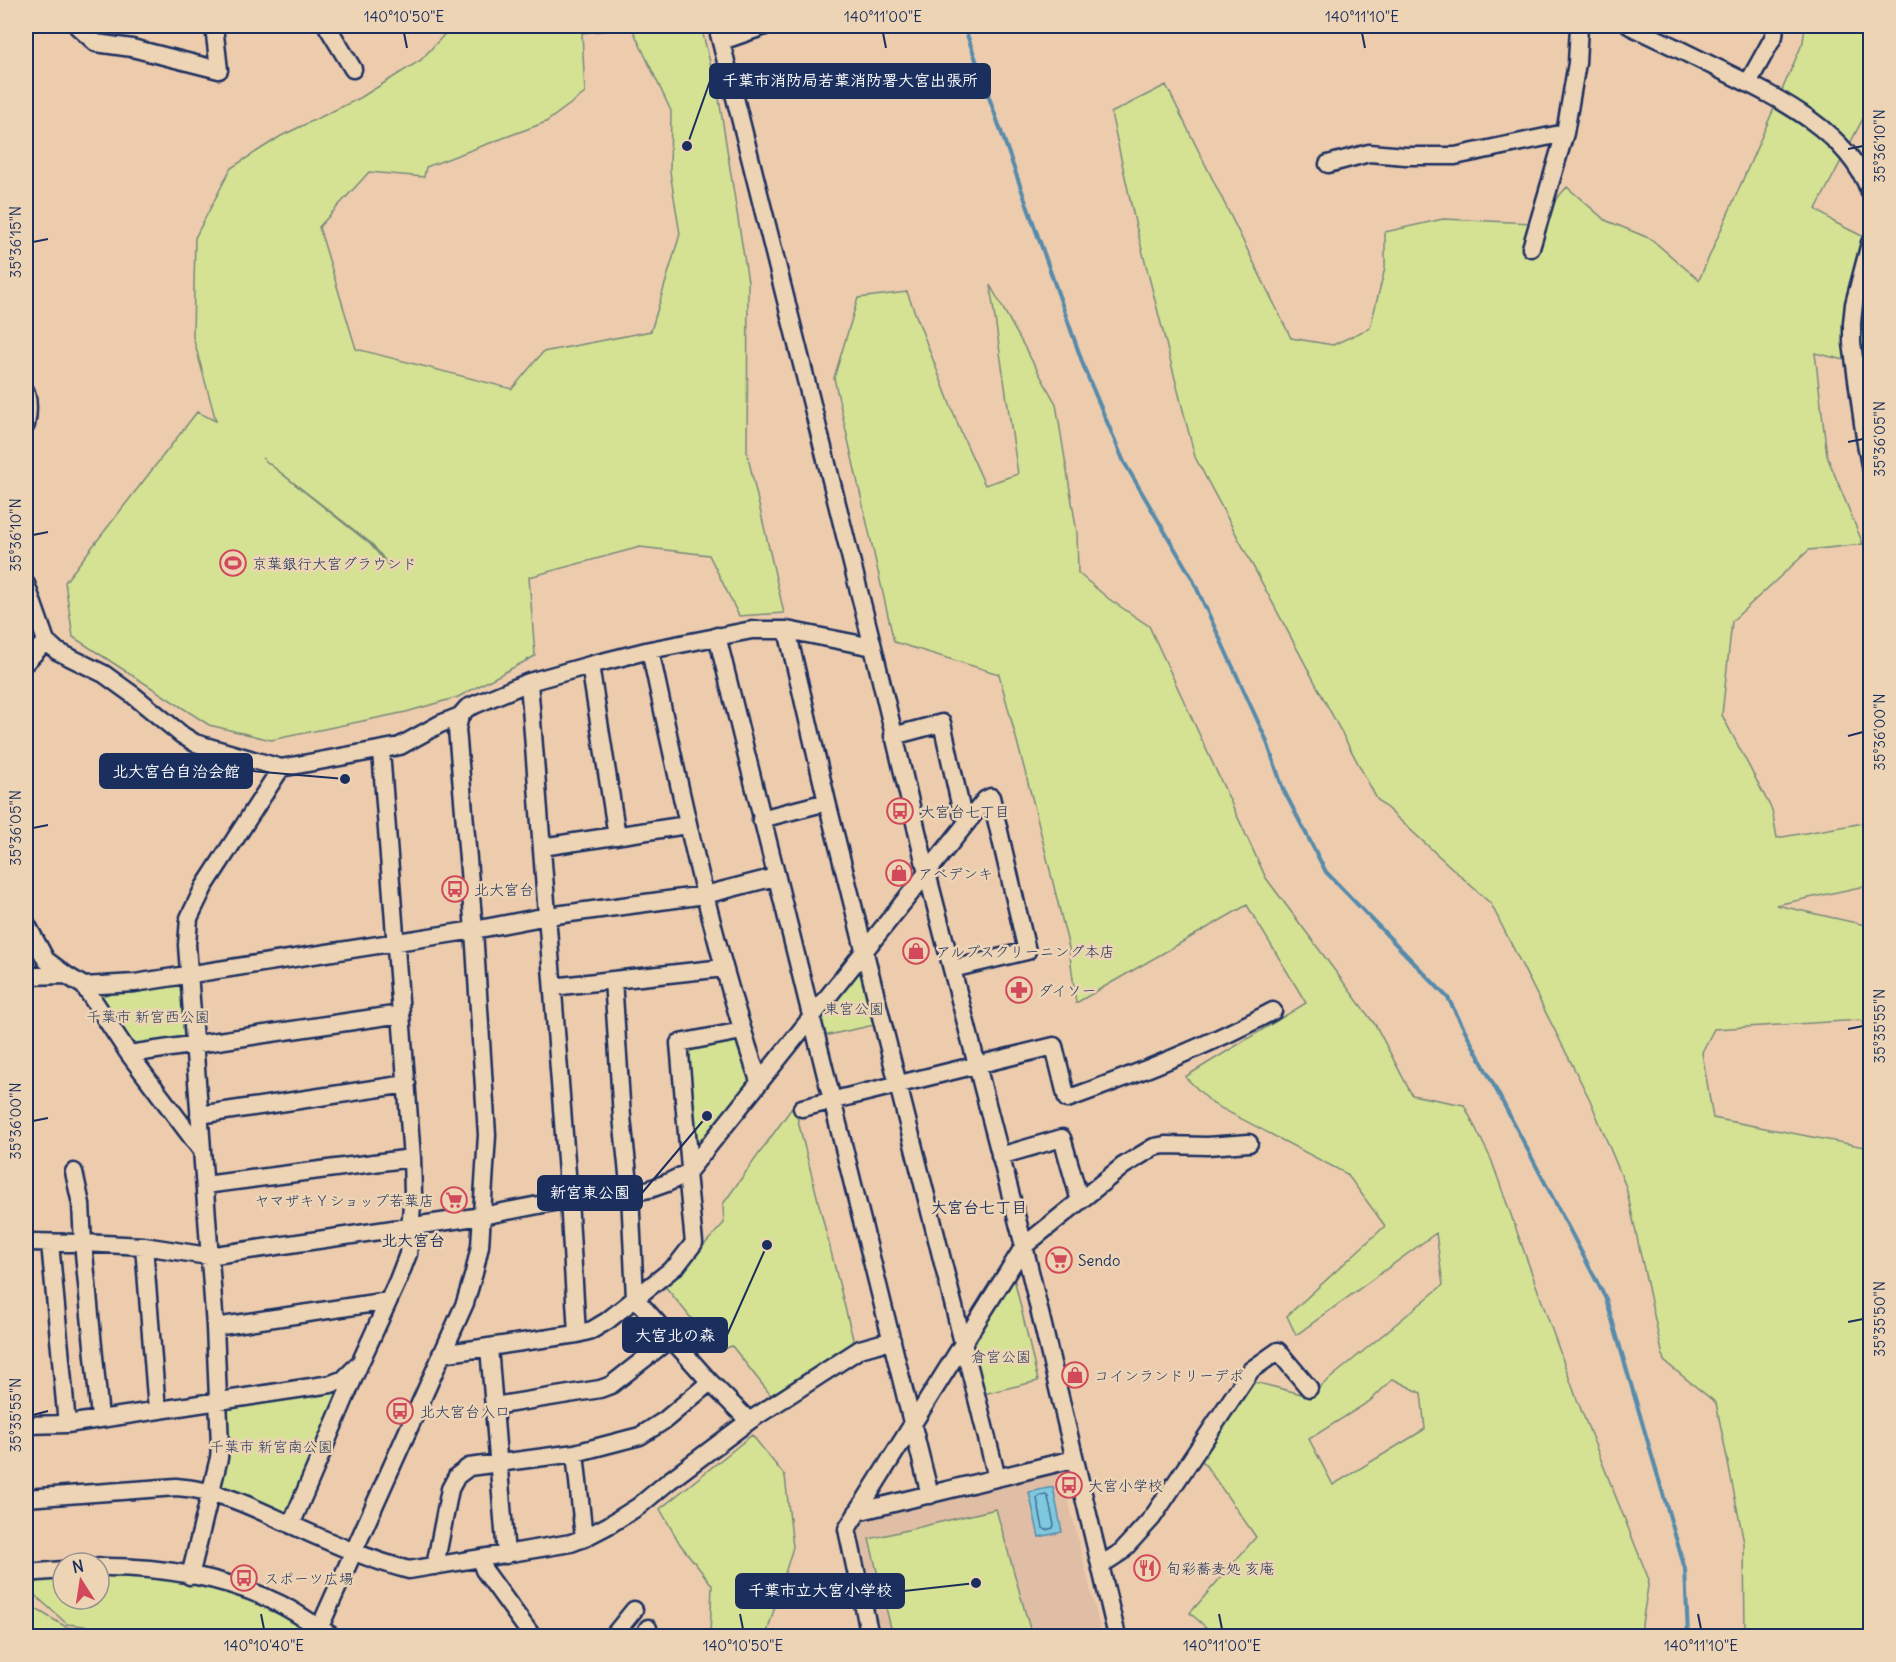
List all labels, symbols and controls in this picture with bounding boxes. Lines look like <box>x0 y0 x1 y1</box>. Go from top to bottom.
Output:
text: 140°10'50"E <box>364 7 444 26</box>
text: 140°11'00"E <box>844 7 922 26</box>
text: 140°11'10"E <box>1325 7 1399 26</box>
callout: 千葉市消防局若葉消防署大宮出張所 <box>710 64 990 98</box>
text: 千葉市消防局若葉消防署大宮出張所 <box>722 70 978 90</box>
text: 35°36'10"N <box>1870 109 1889 183</box>
text: 35°36'15"N <box>6 206 25 278</box>
text: 35°36'05"N <box>1870 401 1889 477</box>
text: 35°36'10"N <box>6 498 25 572</box>
sports icon: 京葉銀行大宮グラウンド <box>218 548 248 578</box>
place label: 京葉銀行大宮グラウンド <box>252 554 417 573</box>
text: 35°36'00"N <box>1870 693 1889 771</box>
callout: 北大宮台自治会館 <box>100 754 252 788</box>
text: 北大宮台自治会館 <box>112 761 240 781</box>
text: 35°36'05"N <box>6 790 25 866</box>
bus stop icon: 大宮台七丁目 <box>885 796 915 826</box>
place label: 大宮台七丁目 <box>920 802 1010 821</box>
shop icon: アベデンキ <box>884 858 914 888</box>
place label: アベデンキ <box>918 864 993 883</box>
bus stop icon: 北大宮台 <box>440 874 470 904</box>
place label: 北大宮台 <box>474 880 534 899</box>
shop icon: アルプスクリーニング本店 <box>901 936 931 966</box>
place label: アルプスクリーニング本店 <box>936 942 1115 961</box>
pharmacy icon: ダイソー <box>1004 975 1034 1005</box>
place label: ダイソー <box>1038 981 1097 1000</box>
text: 35°35'55"N <box>1870 989 1889 1063</box>
park label: 東宮公園 <box>824 999 884 1018</box>
park label: 千葉市 新宮西公園 <box>86 1007 210 1026</box>
text: 35°36'00"N <box>6 1082 25 1160</box>
callout: 新宮東公園 <box>538 1176 642 1210</box>
text: 新宮東公園 <box>550 1182 630 1202</box>
supermarket icon: ヤマザキＹショップ若葉店 <box>439 1185 469 1215</box>
place label: ヤマザキＹショップ若葉店 <box>255 1191 434 1210</box>
district label: 大宮台七丁目 <box>931 1197 1027 1217</box>
district label: 北大宮台 <box>381 1230 445 1250</box>
supermarket icon: Sendo <box>1044 1245 1074 1275</box>
place label: Sendo <box>1078 1251 1120 1270</box>
text: 35°35'50"N <box>1870 1281 1889 1357</box>
callout: 大宮北の森 <box>623 1318 727 1352</box>
text: 大宮北の森 <box>635 1325 715 1345</box>
park label: 倉宮公園 <box>971 1347 1031 1366</box>
shop icon: コインランドリーデポ <box>1060 1360 1090 1390</box>
place label: コインランドリーデポ <box>1094 1366 1244 1385</box>
text: 35°35'55"N <box>6 1378 25 1452</box>
bus stop icon: 北大宮台入口 <box>385 1396 415 1426</box>
place label: 北大宮台入口 <box>420 1402 510 1421</box>
park label: 千葉市 新宮南公園 <box>209 1437 333 1456</box>
bus stop icon: 大宮小学校 <box>1054 1470 1084 1500</box>
place label: 大宮小学校 <box>1088 1476 1163 1495</box>
north arrow <box>51 1551 111 1611</box>
restaurant icon: 旬彩蕎麦処 亥庵 <box>1132 1553 1162 1583</box>
text: N <box>70 1555 85 1577</box>
place label: 旬彩蕎麦処 亥庵 <box>1166 1559 1275 1578</box>
bus stop icon: スポーツ広場 <box>229 1563 259 1593</box>
place label: スポーツ広場 <box>264 1569 354 1588</box>
callout: 千葉市立大宮小学校 <box>736 1574 904 1608</box>
text: 千葉市立大宮小学校 <box>748 1580 892 1600</box>
text: 140°10'40"E <box>224 1636 304 1655</box>
text: 140°10'50"E <box>703 1636 783 1655</box>
text: 140°11'00"E <box>1183 1636 1261 1655</box>
text: 140°11'10"E <box>1664 1636 1738 1655</box>

